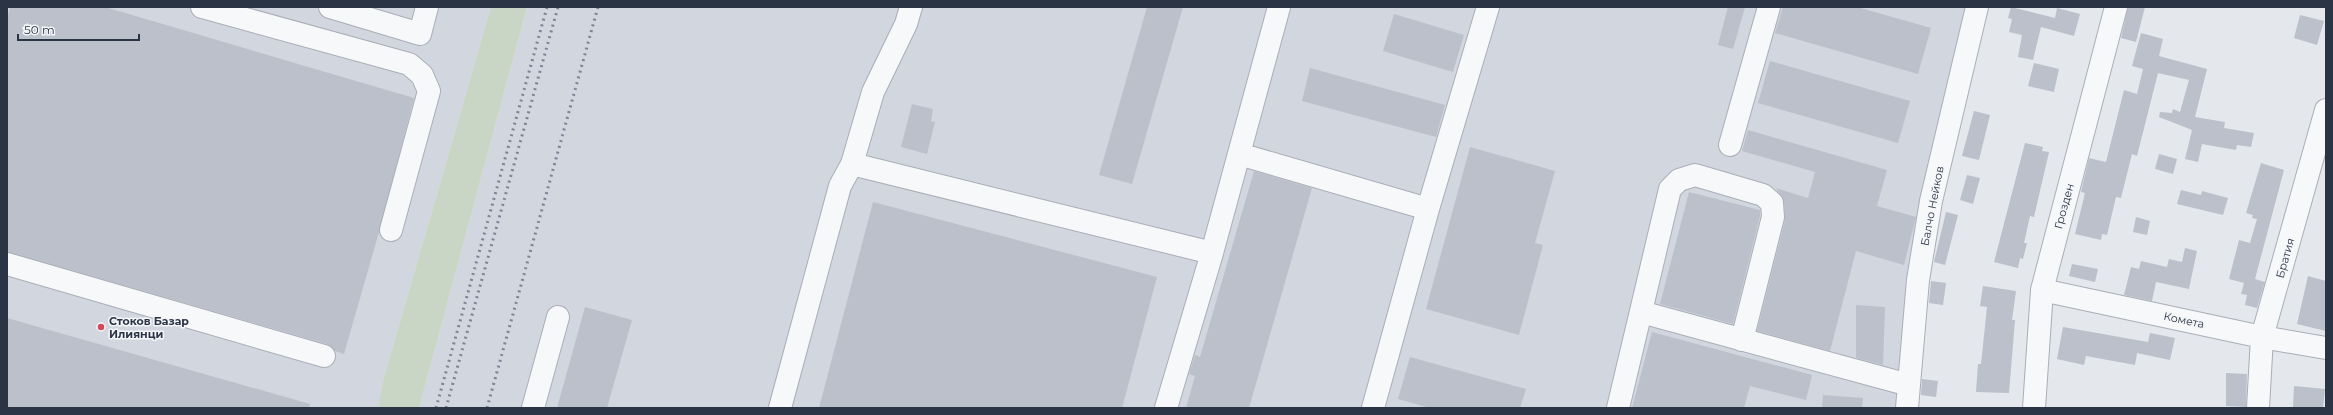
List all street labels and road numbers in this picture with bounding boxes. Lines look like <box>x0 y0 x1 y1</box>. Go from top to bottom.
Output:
street label: Балчо Нейков <box>1917 165 1947 247</box>
street label: Грозден <box>2051 182 2077 230</box>
street label: Братия <box>2273 236 2297 280</box>
street label: Комета <box>2162 309 2206 331</box>

